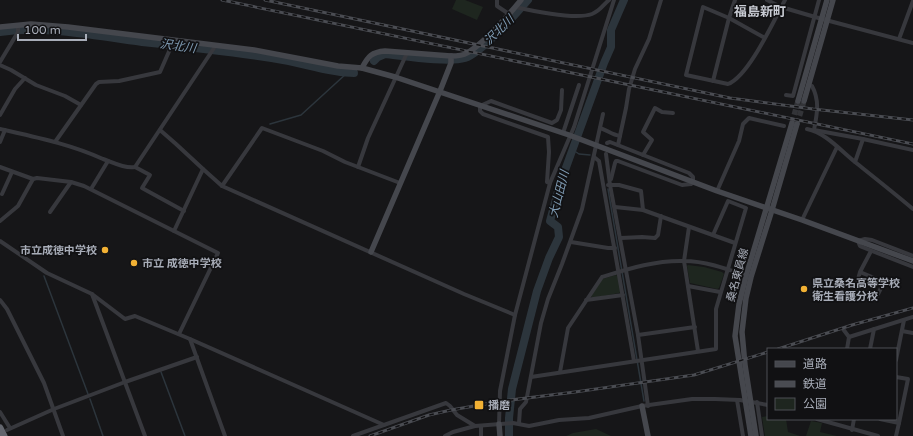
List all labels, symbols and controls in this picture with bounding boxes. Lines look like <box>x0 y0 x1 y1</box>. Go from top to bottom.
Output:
district label: 福島新町 <box>734 4 786 20</box>
water label: 沢北川 <box>481 11 518 48</box>
scale bar <box>18 16 86 42</box>
text: 100 m <box>24 23 61 37</box>
water label: 沢北川 <box>159 37 199 56</box>
water label: 大山田川 <box>546 167 572 219</box>
place label: 市立成徳中学校 <box>20 244 97 257</box>
marker: 市立成徳中学校 <box>100 245 110 255</box>
street label: 桑名東員線 <box>724 247 751 303</box>
place label: 市立 成徳中学校 <box>142 257 222 270</box>
marker: 市立 成徳中学校 <box>129 258 139 268</box>
place label: 県立桑名高等学校 衛生看護分校 <box>812 277 900 303</box>
marker: 県立桑名高等学校 衛生看護分校 <box>799 284 809 294</box>
legend <box>767 348 897 420</box>
text: 道路 <box>803 357 827 371</box>
text: 鉄道 <box>803 377 827 391</box>
text: 公園 <box>803 397 827 411</box>
marker: 播磨 <box>473 399 485 411</box>
place label: 播磨 <box>488 399 510 412</box>

